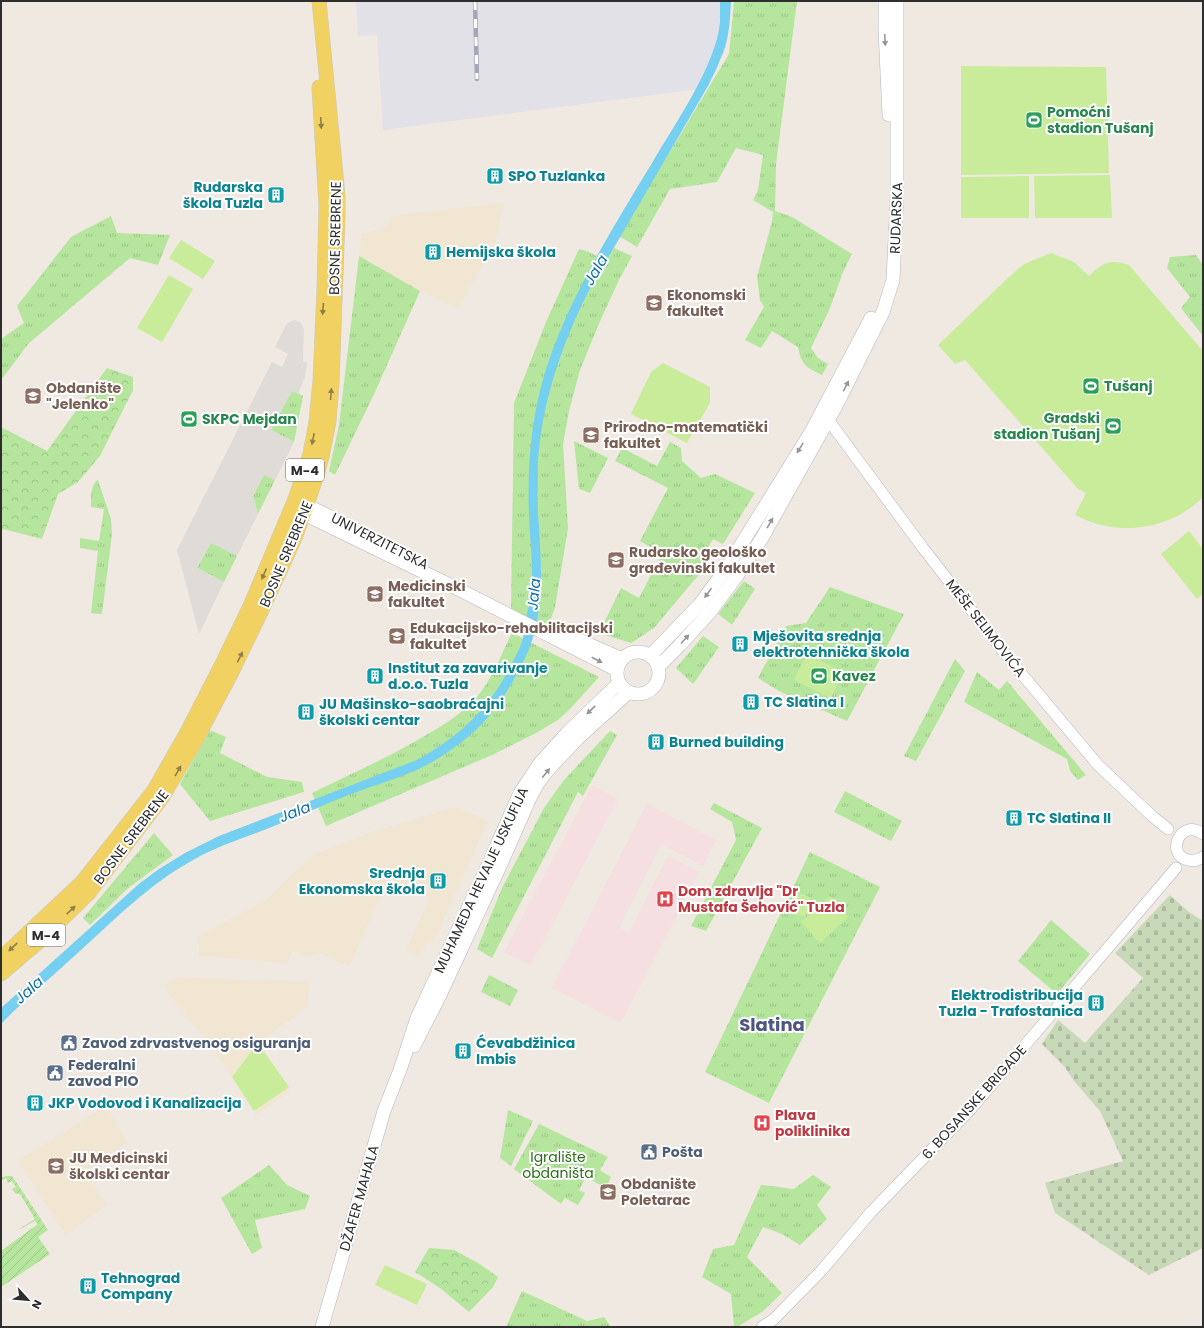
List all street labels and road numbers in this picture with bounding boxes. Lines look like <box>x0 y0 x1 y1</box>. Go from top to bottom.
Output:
street label: BOSNE SREBRENE <box>324 181 346 295</box>
street label: RUDARSKA <box>885 182 907 254</box>
road number: M-4 <box>286 459 324 481</box>
street label: BOSNE SREBRENE <box>255 498 317 610</box>
street label: UNIVERZITETSKA <box>328 508 432 574</box>
street label: MEŠE SELIMOVIĆA <box>941 575 1031 681</box>
street label: MUHAMEDA HEVAIJE USKUFIJA <box>429 784 533 976</box>
street label: BOSNE SREBRENE <box>89 786 173 888</box>
road number: M-4 <box>27 924 65 946</box>
street label: 6. BOSANSKE BRIGADE <box>917 1040 1031 1164</box>
street label: DŽAFER MAHALA <box>334 1143 384 1253</box>

